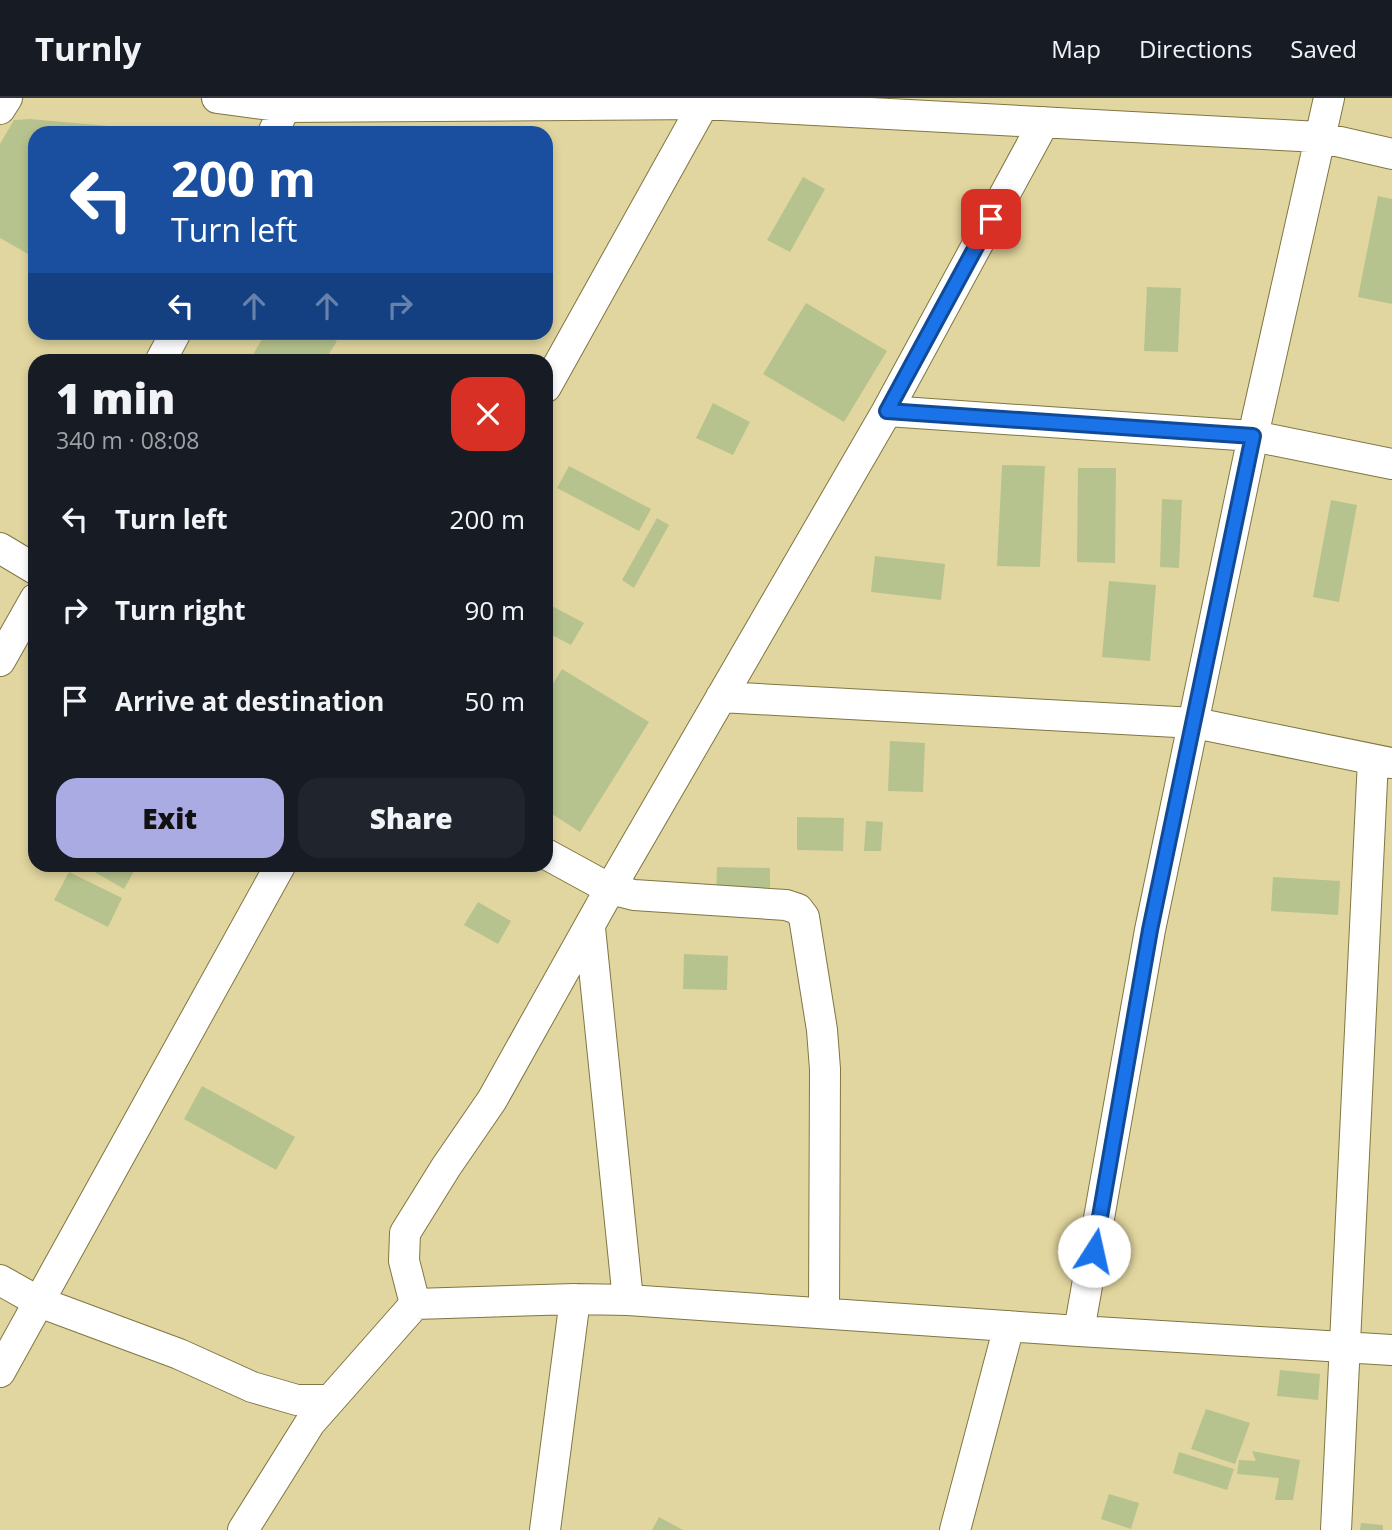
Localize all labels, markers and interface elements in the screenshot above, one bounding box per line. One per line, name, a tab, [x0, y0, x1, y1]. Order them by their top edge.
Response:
text: Turnly	[35, 26, 141, 71]
text: Map	[1051, 32, 1101, 65]
text: Directions	[1139, 32, 1252, 65]
text: Saved	[1290, 32, 1357, 65]
text: 200 m	[171, 145, 316, 211]
icon: left	[56, 154, 147, 245]
pin	[961, 189, 1021, 249]
icon: arrive	[972, 200, 1010, 238]
text: Turn left	[171, 208, 297, 251]
icon: left	[162, 287, 200, 325]
icon: ahead	[235, 287, 273, 325]
icon: ahead	[308, 287, 346, 325]
icon: right	[381, 287, 419, 325]
text: 1 min	[56, 369, 175, 426]
button: close	[451, 377, 525, 451]
text: 340 m · 08:08	[56, 424, 199, 456]
icon: left	[56, 500, 94, 538]
text: Turn left	[115, 501, 227, 537]
text: 200 m	[450, 501, 525, 537]
icon: right	[56, 591, 94, 629]
text: Turn right	[115, 592, 246, 628]
text: 90 m	[464, 592, 525, 628]
icon: arrive	[56, 682, 94, 720]
text: Arrive at destination	[115, 683, 384, 719]
text: 50 m	[464, 683, 525, 719]
button: Exit	[56, 778, 284, 858]
button: Share	[298, 778, 525, 858]
position arrow	[1057, 1214, 1131, 1288]

